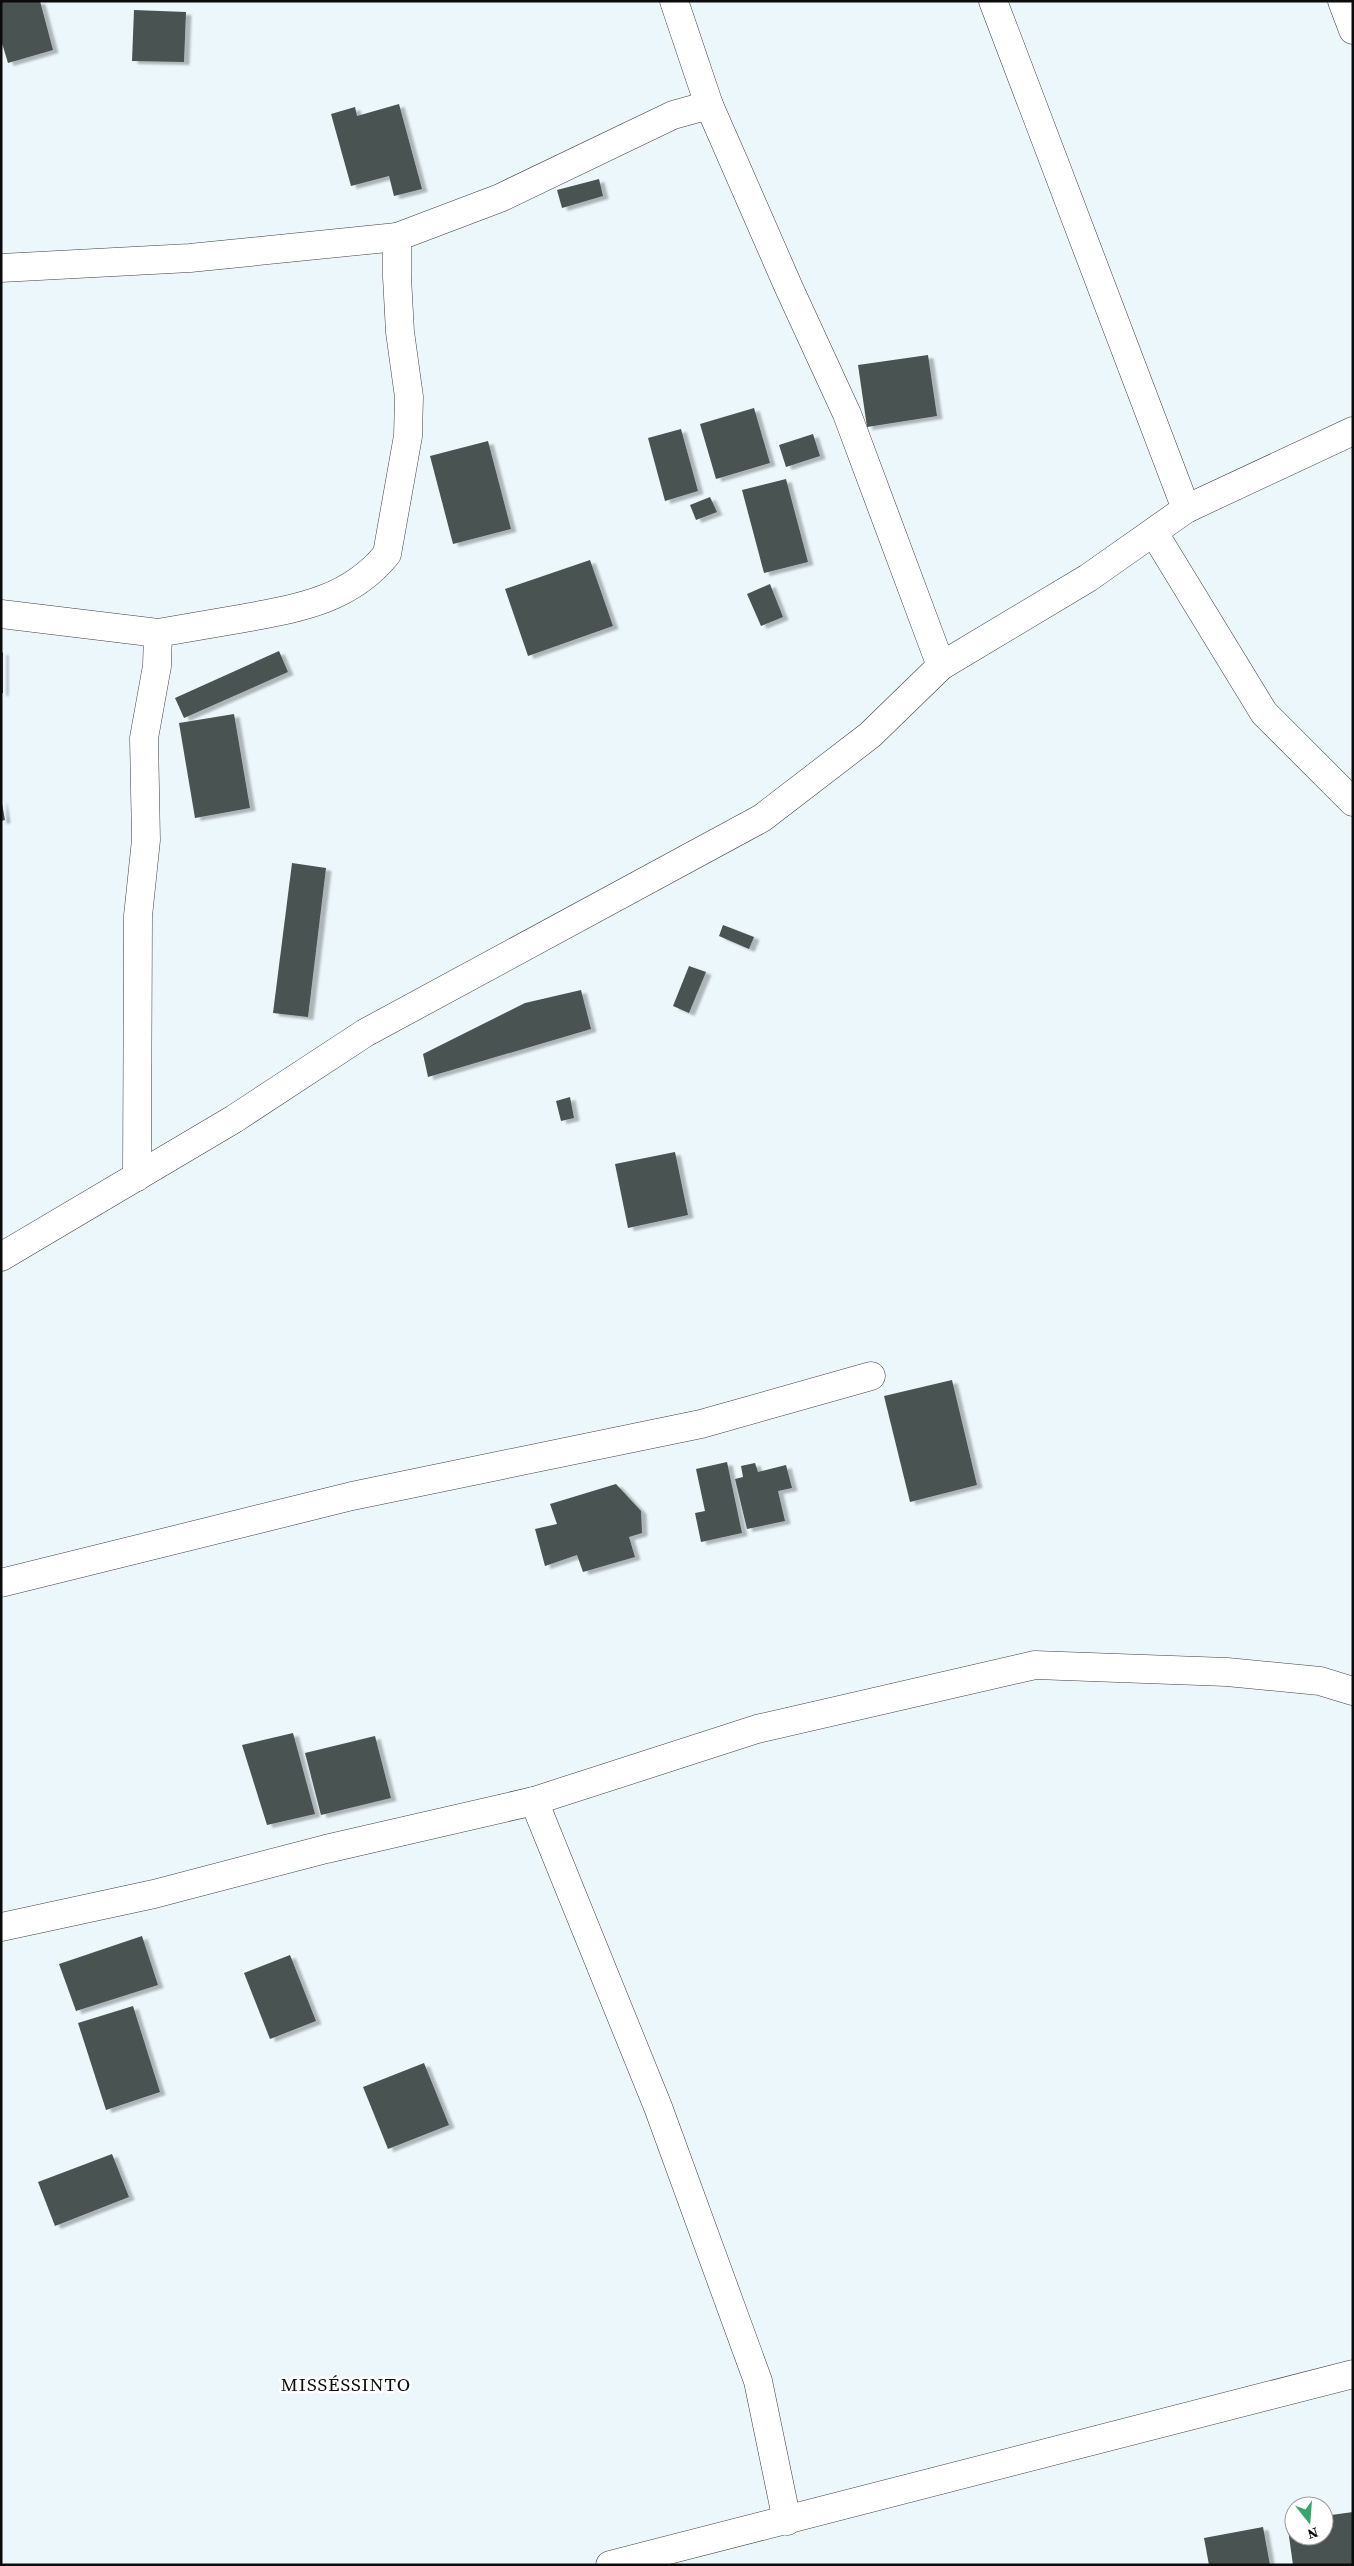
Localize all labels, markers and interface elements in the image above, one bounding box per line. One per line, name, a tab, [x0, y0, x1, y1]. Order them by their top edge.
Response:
district label: MISSÉSSINTO	[281, 2371, 411, 2397]
north arrow	[1284, 2496, 1334, 2546]
text: N	[1305, 2522, 1321, 2544]

